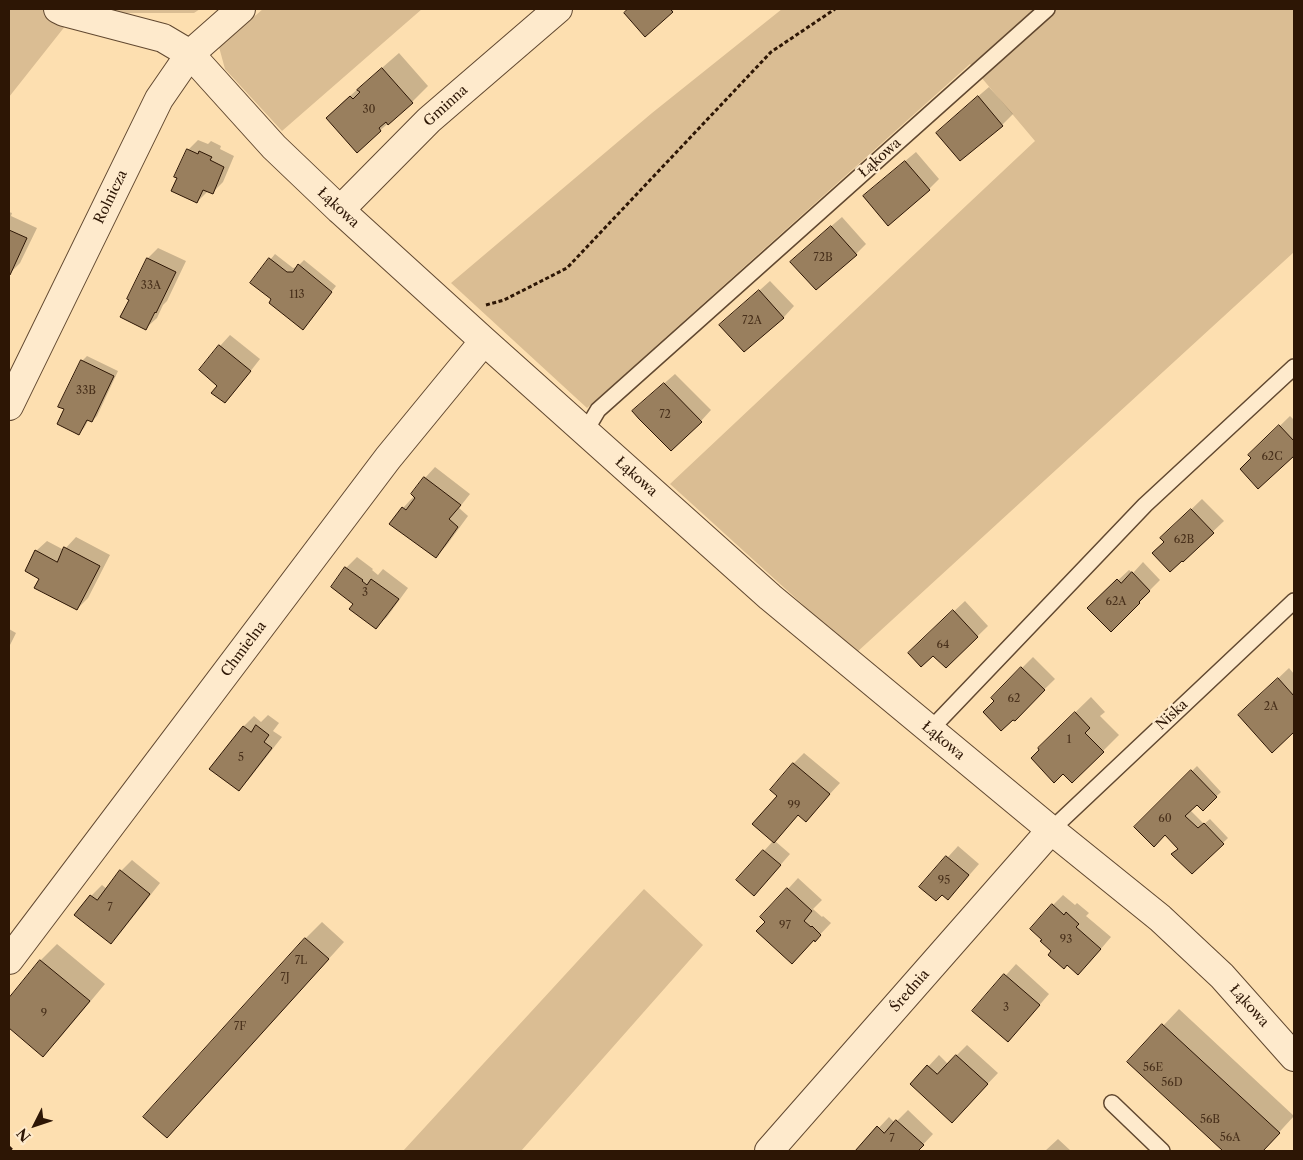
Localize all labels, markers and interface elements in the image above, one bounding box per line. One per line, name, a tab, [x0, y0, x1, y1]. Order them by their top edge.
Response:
street label: Gminna	[421, 82, 471, 130]
house number: 30	[362, 103, 376, 117]
street label: Łąkowa	[855, 135, 905, 181]
street label: Rolnicza	[91, 167, 131, 227]
street label: Łąkowa	[314, 185, 362, 231]
house number: 72B	[813, 251, 833, 265]
house number: 33A	[141, 279, 161, 293]
house number: 113	[289, 288, 305, 302]
house number: 72A	[742, 314, 762, 328]
house number: 33B	[76, 384, 96, 398]
house number: 72	[659, 408, 671, 422]
house number: 62C	[1261, 450, 1283, 464]
street label: Łąkowa	[611, 454, 661, 500]
house number: 62B	[1174, 533, 1194, 547]
house number: 3	[362, 586, 368, 600]
house number: 62A	[1106, 595, 1126, 609]
street label: Chmielna	[218, 618, 270, 680]
house number: 64	[937, 638, 949, 652]
house number: 62	[1008, 692, 1020, 706]
street label: Niska	[1153, 696, 1191, 734]
house number: 2A	[1264, 700, 1278, 714]
street label: Łąkowa	[918, 718, 968, 764]
house number: 1	[1067, 733, 1071, 747]
house number: 5	[238, 751, 244, 765]
house number: 99	[788, 799, 800, 813]
house number: 60	[1158, 812, 1172, 826]
house number: 95	[938, 874, 950, 888]
house number: 7	[107, 901, 113, 915]
house number: 97	[779, 919, 791, 933]
house number: 93	[1060, 933, 1072, 947]
house number: 7L	[295, 954, 307, 968]
street label: Średnia	[887, 966, 933, 1016]
house number: 7J	[280, 971, 290, 985]
street label: Łąkowa	[1226, 981, 1272, 1031]
house number: 3	[1003, 1001, 1009, 1015]
house number: 9	[41, 1007, 47, 1021]
house number: 7F	[234, 1020, 246, 1034]
house number: 56E	[1143, 1061, 1163, 1075]
house number: 56D	[1161, 1076, 1183, 1090]
north arrow	[10, 1100, 60, 1150]
house number: 56B	[1200, 1113, 1220, 1127]
text: N	[13, 1124, 34, 1145]
house number: 56A	[1220, 1131, 1240, 1145]
house number: 7	[889, 1132, 895, 1146]

